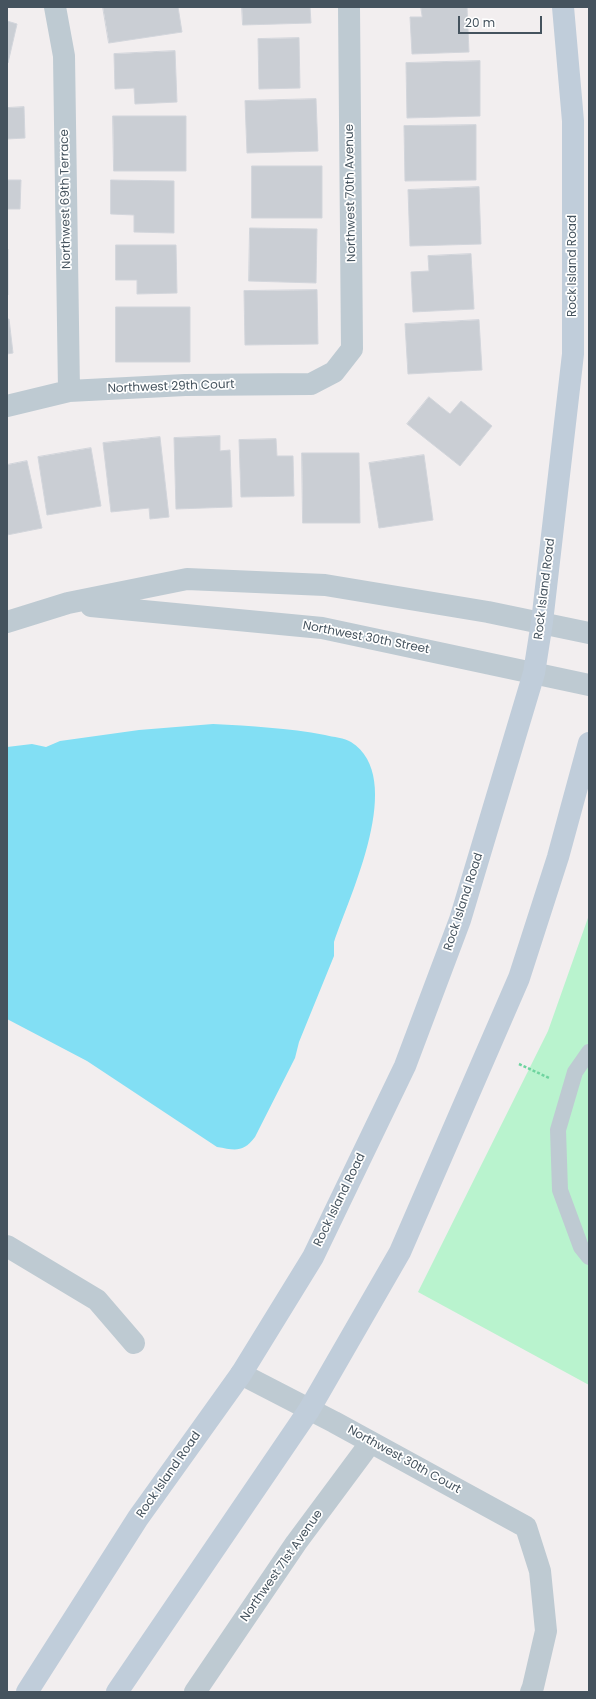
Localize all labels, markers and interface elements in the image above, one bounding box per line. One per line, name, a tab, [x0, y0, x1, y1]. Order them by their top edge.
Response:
scale bar	[460, 8, 544, 34]
text: 20 m	[465, 14, 495, 31]
street label: Northwest 70th Avenue	[343, 124, 359, 262]
street label: Northwest 69th Terrace	[58, 129, 74, 269]
street label: Rock Island Road	[566, 215, 580, 317]
street label: Northwest 29th Court	[107, 378, 235, 396]
street label: Rock Island Road	[532, 537, 558, 641]
street label: Northwest 30th Street	[301, 619, 431, 657]
street label: Rock Island Road	[441, 851, 487, 953]
street label: Rock Island Road	[311, 1151, 369, 1249]
street label: Northwest 30th Court	[345, 1423, 463, 1497]
street label: Rock Island Road	[134, 1429, 204, 1521]
street label: Northwest 71st Avenue	[238, 1507, 326, 1625]

